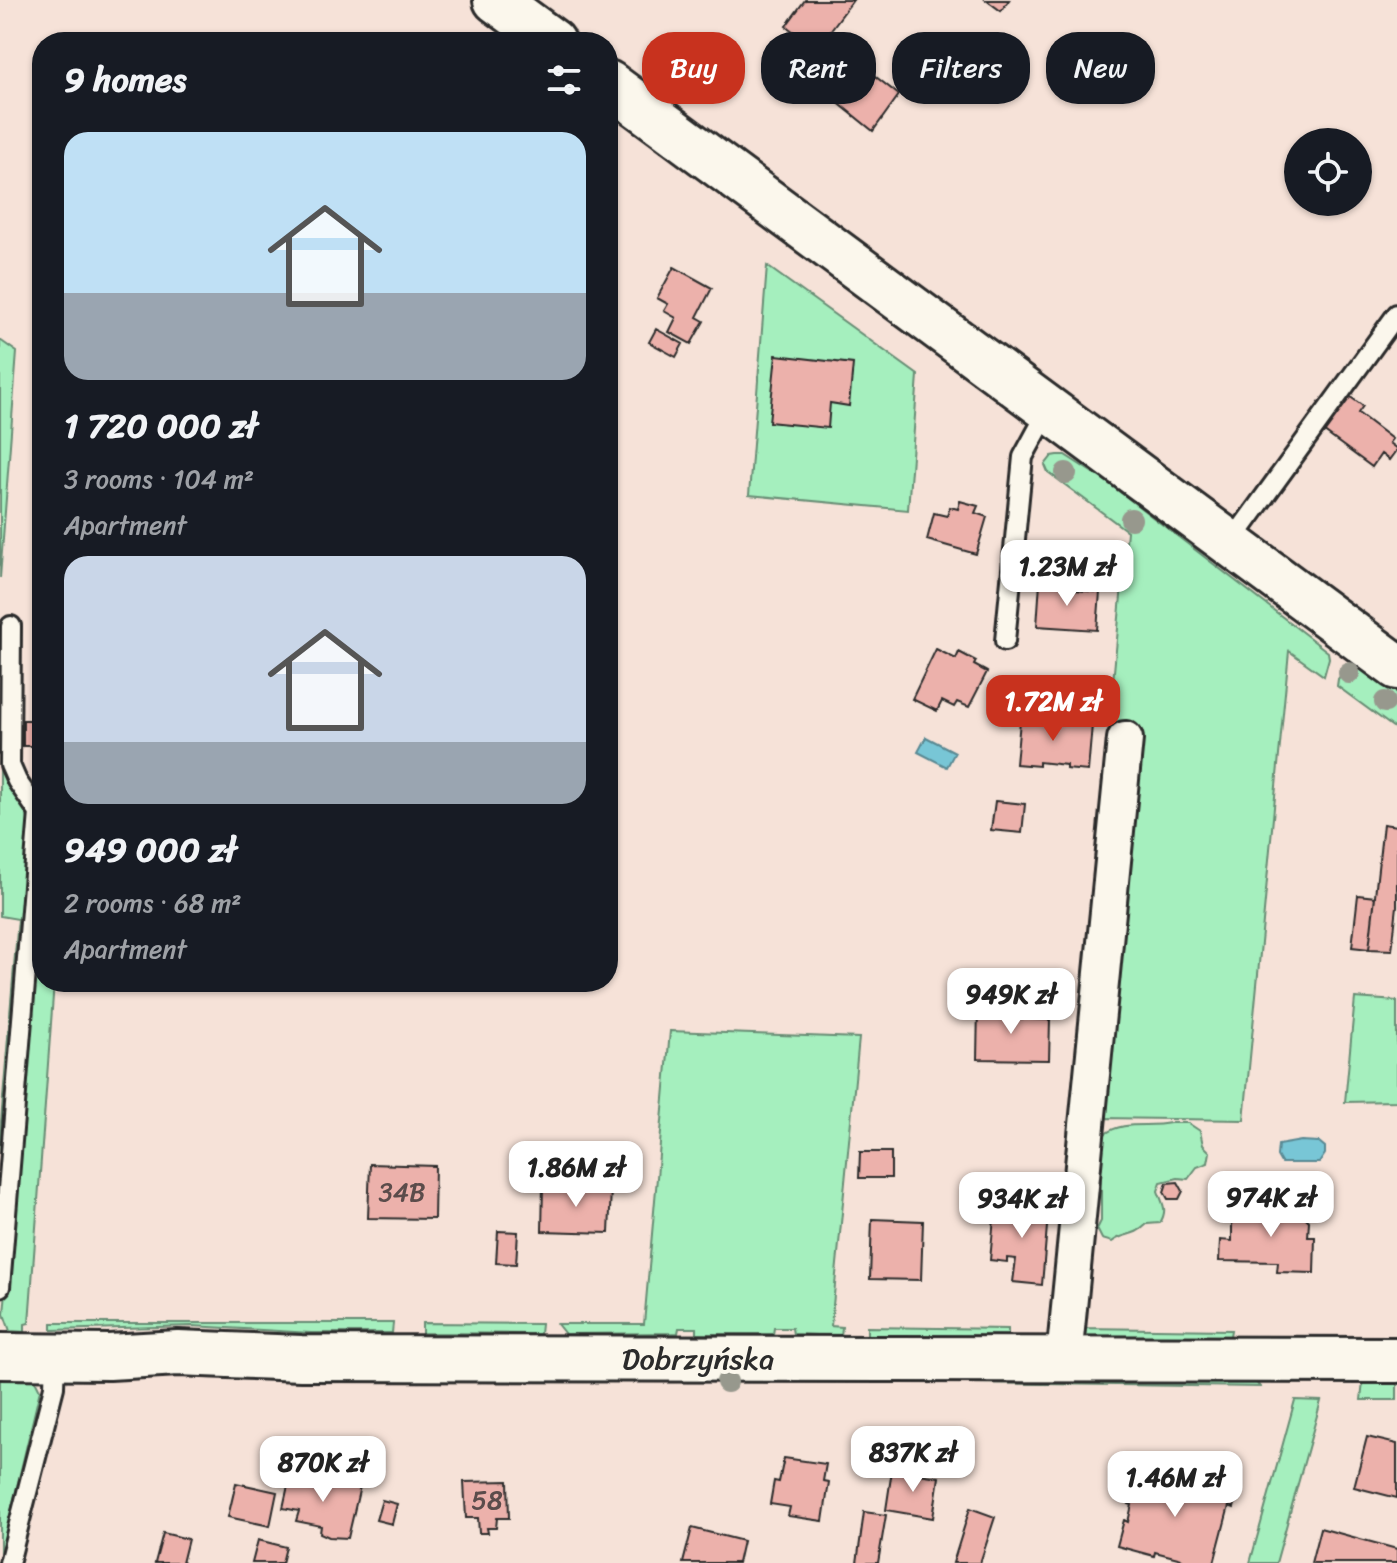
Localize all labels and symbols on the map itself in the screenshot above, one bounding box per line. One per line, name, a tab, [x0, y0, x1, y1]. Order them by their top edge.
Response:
pin: 1.23M zł	[984, 540, 1150, 608]
pin: 1.72M zł	[970, 675, 1136, 743]
pin: 949K zł	[937, 968, 1085, 1036]
pin: 1.86M zł	[493, 1141, 659, 1209]
house number: 34B	[379, 1169, 425, 1215]
pin: 974K zł	[1197, 1171, 1345, 1239]
pin: 934K zł	[948, 1172, 1096, 1240]
street label: Dobrzyńska	[622, 1332, 774, 1386]
pin: 837K zł	[839, 1426, 987, 1494]
pin: 870K zł	[249, 1436, 397, 1504]
pin: 1.46M zł	[1092, 1451, 1258, 1519]
house number: 58	[471, 1477, 503, 1523]

